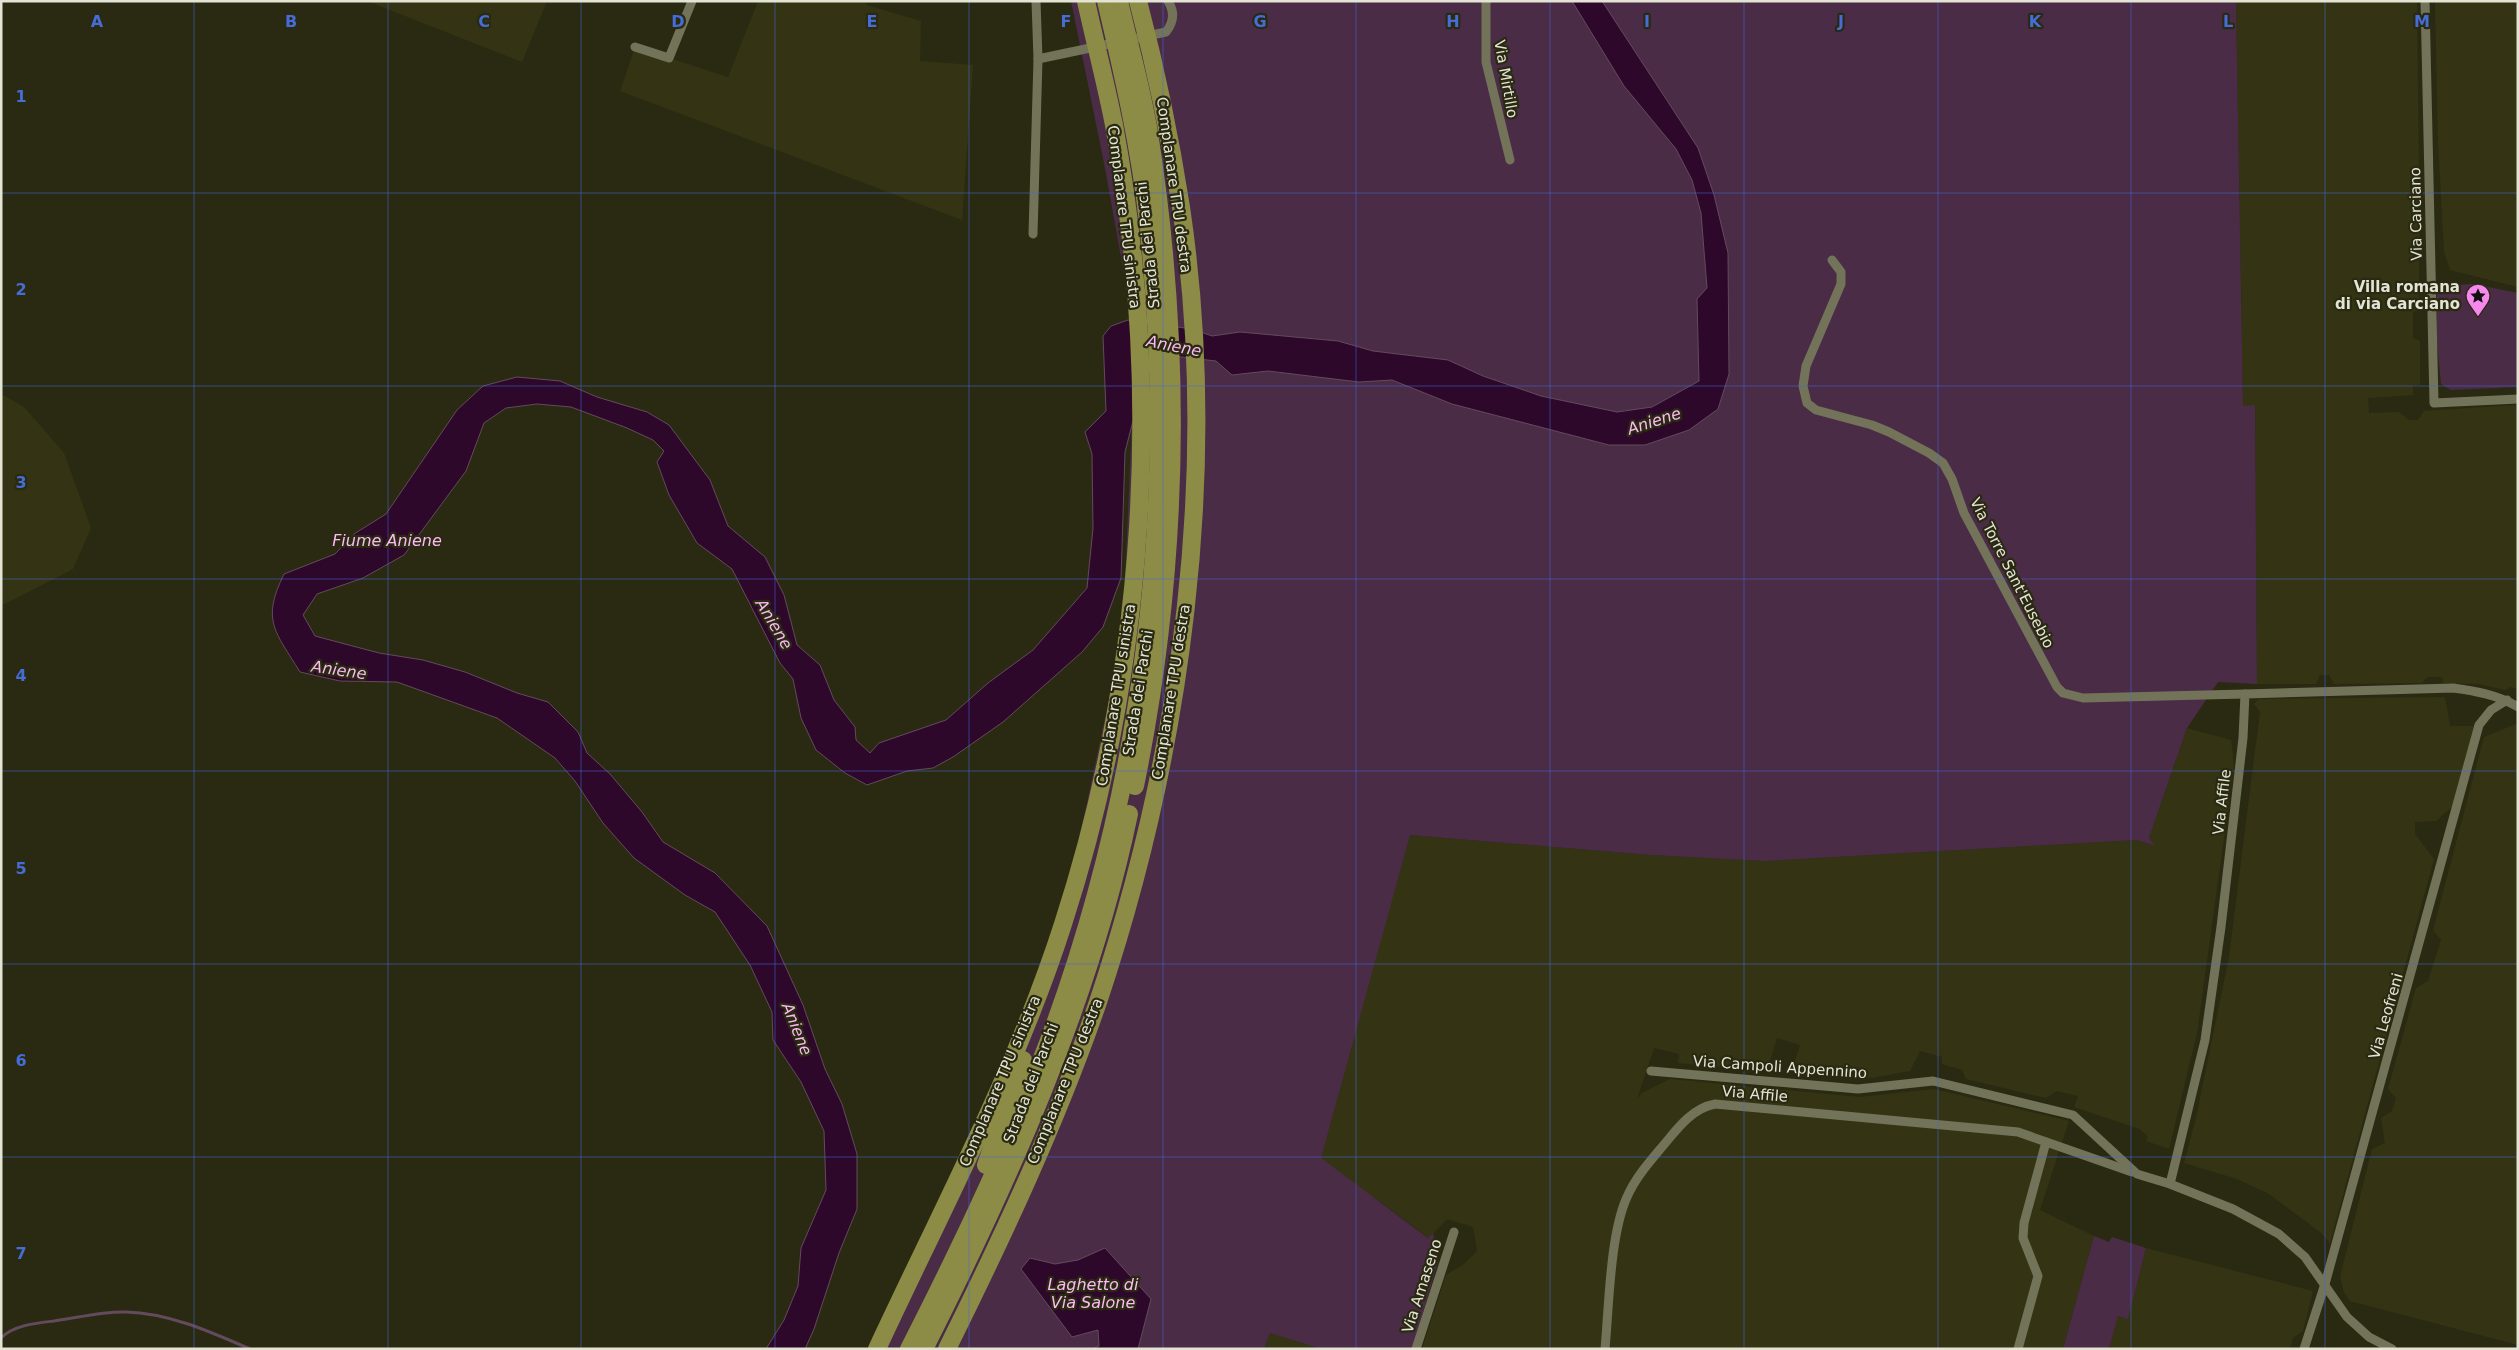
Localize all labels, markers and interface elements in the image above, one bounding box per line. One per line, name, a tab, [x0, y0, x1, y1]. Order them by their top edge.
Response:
text: A	[91, 12, 104, 31]
text: B	[285, 12, 297, 31]
text: C	[478, 12, 490, 31]
text: D	[671, 12, 685, 31]
text: E	[867, 12, 877, 31]
text: F	[1061, 12, 1071, 31]
text: G	[1253, 12, 1267, 31]
text: H	[1446, 12, 1460, 31]
text: I	[1644, 12, 1650, 31]
text: J	[1837, 12, 1844, 31]
text: K	[2029, 12, 2042, 31]
text: L	[2223, 12, 2233, 31]
text: M	[2414, 12, 2430, 31]
street label: Via Mirtillo	[1490, 39, 1522, 119]
text: 1	[15, 87, 27, 106]
street label: Complanare TPU destra	[1153, 96, 1195, 274]
street label: Complanare TPU sinistra	[1104, 124, 1144, 310]
street label: Via Carciano	[2406, 167, 2426, 261]
street label: Strada dei Parchi	[1132, 181, 1164, 309]
place label: Villa romana di via Carciano	[2335, 278, 2460, 313]
text: 2	[15, 280, 27, 299]
place icon: Villa romana di via Carciano	[2465, 283, 2491, 317]
water label: Aniene	[1144, 331, 1203, 361]
water label: Aniene	[1624, 403, 1683, 439]
text: 3	[15, 473, 27, 492]
street label: Via Torre Sant'Eusebio	[1966, 495, 2058, 651]
water label: Fiume Aniene	[332, 531, 442, 550]
water label: Aniene	[751, 595, 796, 653]
street label: Complanare TPU sinistra	[1093, 603, 1139, 787]
street label: Complanare TPU destra	[1148, 603, 1194, 781]
street label: Strada dei Parchi	[1119, 629, 1157, 757]
water label: Aniene	[309, 657, 368, 683]
text: 4	[15, 666, 27, 685]
street label: Via Affile	[2209, 768, 2235, 836]
text: 5	[15, 859, 27, 878]
street label: Via Leofreni	[2365, 971, 2407, 1061]
street label: Complanare TPU sinistra	[956, 993, 1044, 1169]
street label: Complanare TPU destra	[1023, 995, 1107, 1167]
water label: Aniene	[777, 999, 816, 1058]
street label: Strada dei Parchi	[1000, 1020, 1062, 1146]
text: 6	[15, 1051, 27, 1070]
street label: Via Campoli Appennino	[1692, 1052, 1868, 1082]
street label: Via Affile	[1721, 1082, 1789, 1106]
street label: Via Amaseno	[1398, 1237, 1446, 1335]
text: 7	[15, 1244, 27, 1263]
water label: Laghetto di Via Salone	[1048, 1275, 1139, 1312]

